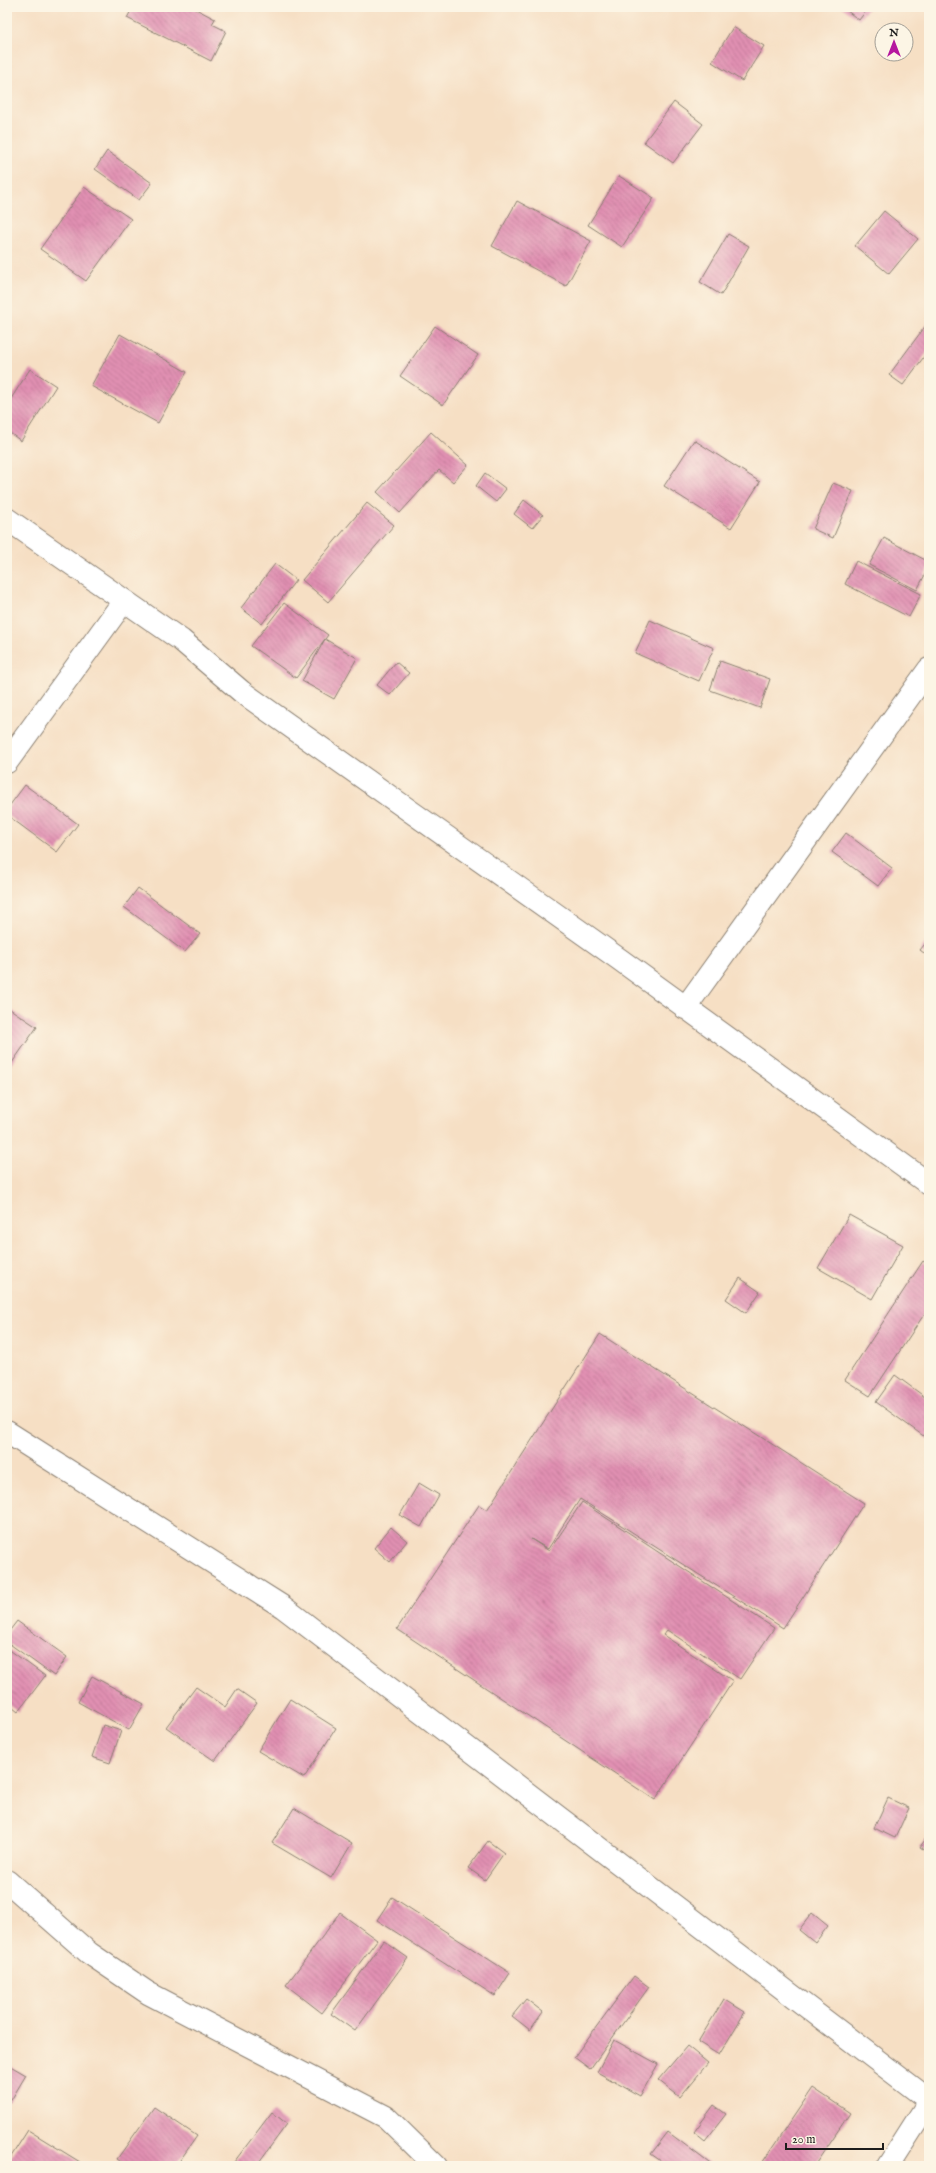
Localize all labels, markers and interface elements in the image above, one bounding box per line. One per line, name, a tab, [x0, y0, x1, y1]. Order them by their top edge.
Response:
north arrow	[874, 22, 914, 62]
text: N	[888, 26, 899, 40]
scale bar	[786, 2125, 883, 2151]
text: 20 m	[792, 2132, 815, 2147]

